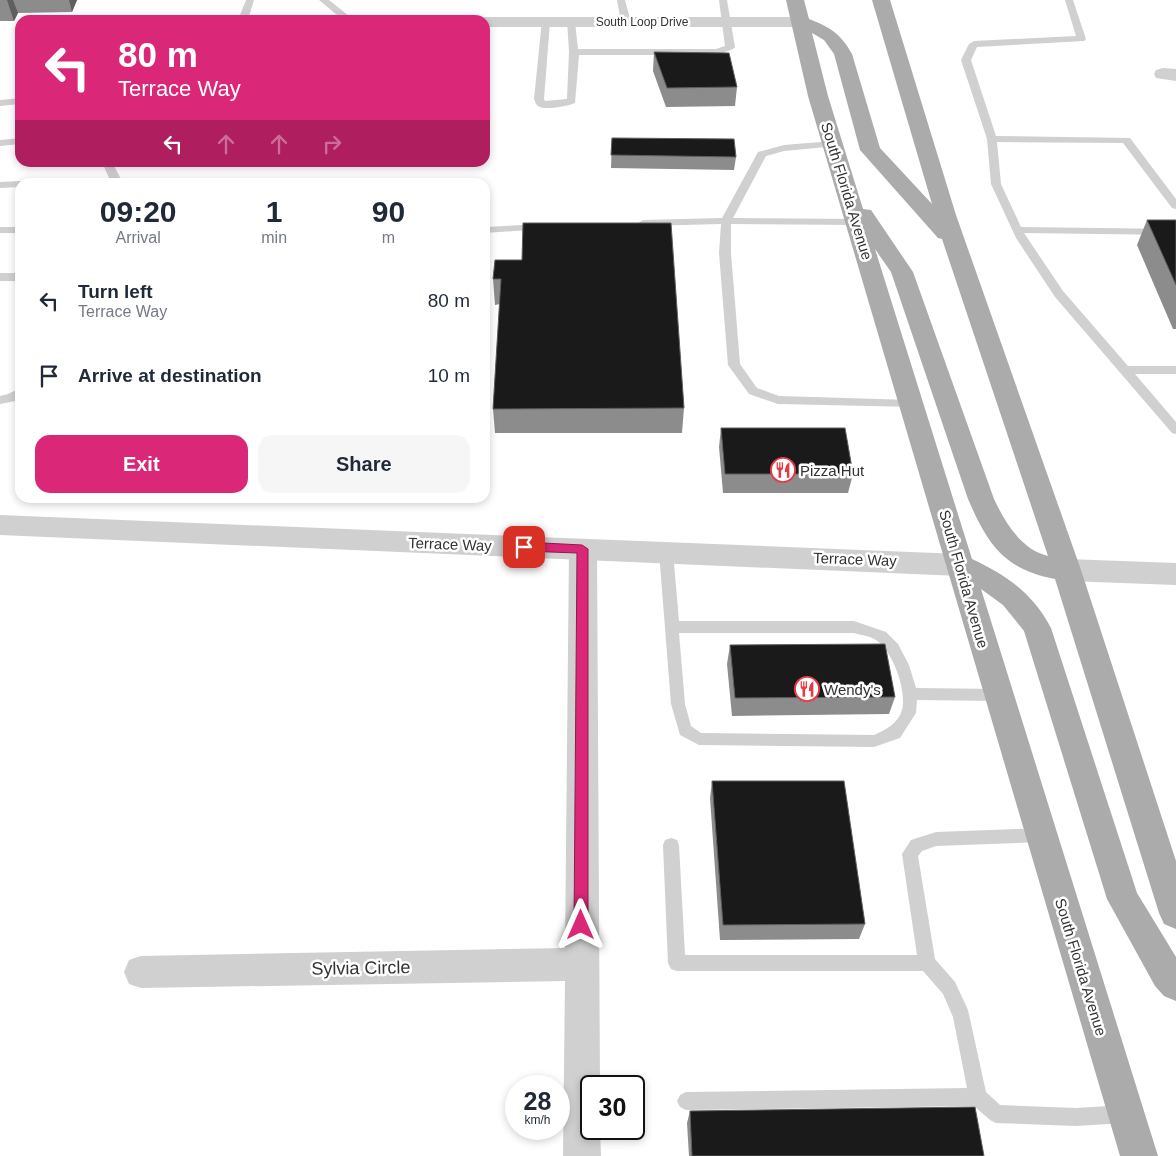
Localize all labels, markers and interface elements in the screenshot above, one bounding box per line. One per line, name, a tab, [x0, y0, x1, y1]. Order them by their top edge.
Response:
street label: South Loop Drive	[596, 15, 689, 29]
icon: left	[35, 35, 100, 100]
text: 80 m	[118, 35, 198, 74]
text: Terrace Way	[118, 76, 241, 101]
street label: South Florida Avenue	[818, 120, 876, 262]
icon: left	[159, 130, 187, 158]
icon: ahead	[212, 130, 240, 158]
icon: ahead	[265, 130, 293, 158]
icon: right	[318, 130, 346, 158]
text: 09:20	[100, 195, 177, 228]
text: 1	[266, 195, 283, 228]
text: 90	[372, 195, 405, 228]
text: Arrival	[115, 229, 161, 246]
text: min	[261, 229, 287, 246]
text: m	[382, 229, 395, 246]
text: Turn left	[78, 281, 153, 302]
icon: left	[35, 287, 63, 315]
text: 80 m	[428, 290, 470, 311]
text: Terrace Way	[78, 303, 167, 320]
icon: arrive	[35, 362, 63, 390]
text: Arrive at destination	[78, 365, 262, 386]
text: 10 m	[428, 365, 470, 386]
button: Exit	[35, 435, 248, 493]
button: Share	[258, 435, 470, 493]
restaurant icon: Pizza Hut	[770, 457, 796, 483]
place label: Pizza Hut	[800, 462, 865, 479]
street label: South Florida Avenue	[936, 508, 992, 650]
pin	[503, 526, 545, 568]
icon: arrive	[510, 533, 538, 561]
street label: Terrace Way	[408, 534, 493, 554]
street label: Terrace Way	[813, 549, 898, 569]
restaurant icon: Wendy's	[794, 676, 820, 702]
place label: Wendy's	[824, 681, 881, 698]
street label: South Florida Avenue	[1052, 896, 1110, 1038]
position arrow	[554, 898, 606, 950]
street label: Sylvia Circle	[311, 957, 411, 979]
speed limit sign: 30	[580, 1075, 645, 1140]
text: 28	[524, 1087, 551, 1115]
text: km/h	[524, 1113, 551, 1127]

